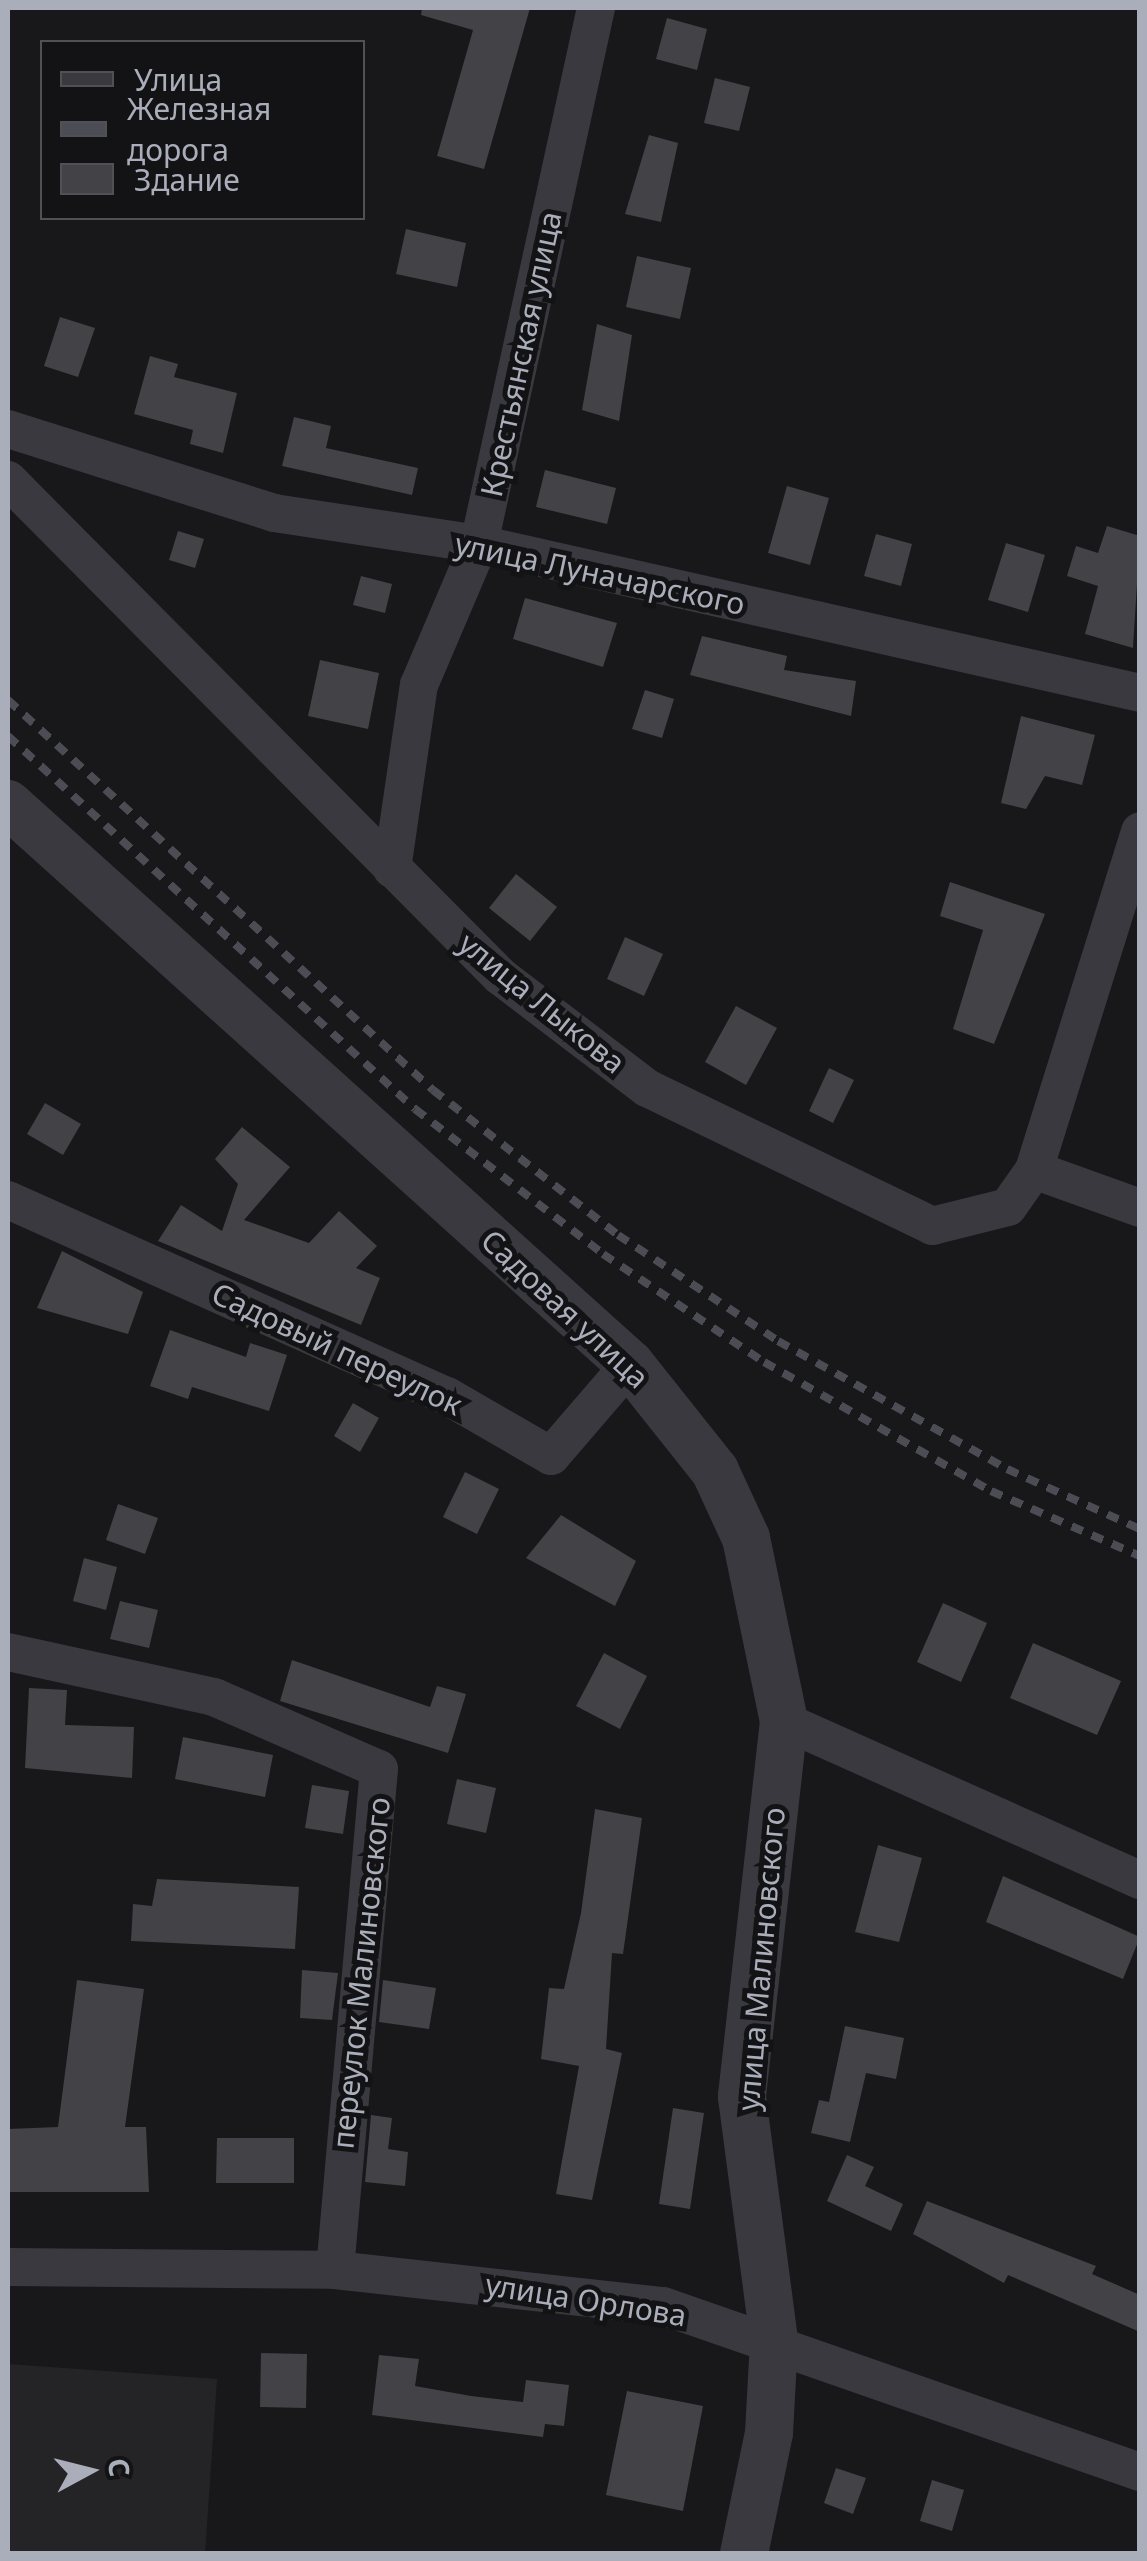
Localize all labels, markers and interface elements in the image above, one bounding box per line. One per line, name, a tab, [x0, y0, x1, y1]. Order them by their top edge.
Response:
legend	[40, 40, 365, 220]
text: Улица	[134, 59, 222, 100]
text: Железная дорога	[127, 88, 271, 170]
text: Здание	[134, 159, 240, 200]
street label: Крестьянская улица	[473, 208, 569, 500]
street label: улица Луначарского	[452, 526, 748, 622]
street label: улица Лыкова	[452, 925, 632, 1081]
street label: Садовая улица	[474, 1222, 656, 1396]
street label: Садовый переулок	[206, 1275, 468, 1423]
street label: переулок Малиновского	[325, 1795, 397, 2151]
street label: улица Малиновского	[730, 1806, 792, 2112]
street label: улица Орлова	[483, 2266, 689, 2334]
north arrow	[40, 2421, 140, 2521]
text: С	[100, 2456, 140, 2479]

